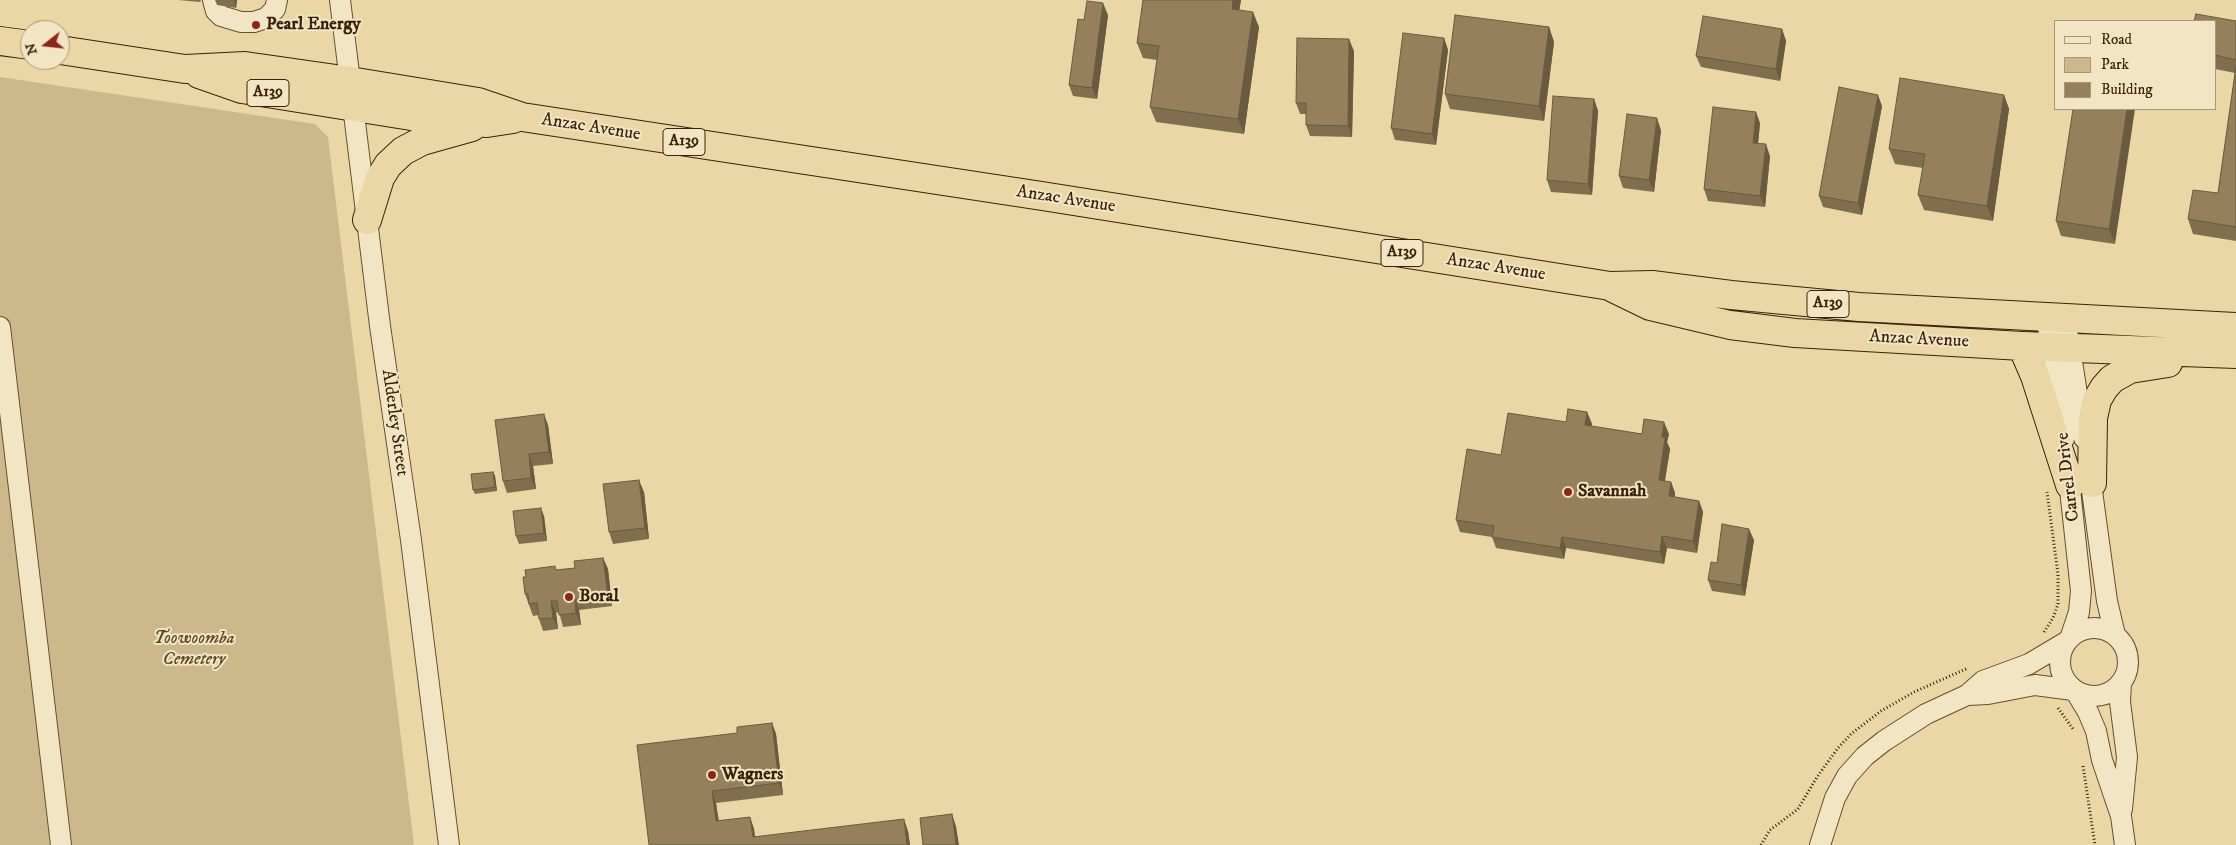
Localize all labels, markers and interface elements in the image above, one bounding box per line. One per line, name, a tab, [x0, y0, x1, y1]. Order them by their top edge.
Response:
place label: Pearl Energy	[266, 14, 361, 36]
marker: Pearl Energy	[250, 19, 262, 31]
north arrow	[20, 20, 70, 70]
legend	[2054, 20, 2216, 110]
text: Road	[2101, 30, 2132, 49]
text: N	[21, 41, 42, 57]
text: Park	[2101, 55, 2129, 74]
road number: A139	[247, 80, 289, 106]
text: Building	[2101, 80, 2153, 99]
street label: Anzac Avenue	[540, 110, 642, 146]
road number: A139	[663, 128, 705, 156]
street label: Anzac Avenue	[1015, 182, 1117, 218]
road number: A139	[1381, 240, 1423, 266]
street label: Anzac Avenue	[1445, 250, 1547, 286]
road number: A139	[1807, 290, 1849, 318]
street label: Anzac Avenue	[1869, 327, 1969, 353]
street label: Alderley Street	[376, 368, 412, 478]
street label: Carrel Drive	[2053, 431, 2085, 523]
place label: Savannah	[1578, 481, 1646, 503]
marker: Savannah	[1562, 486, 1574, 498]
place label: Boral	[579, 586, 619, 608]
marker: Boral	[563, 591, 575, 603]
park label: Toowoomba Cemetery	[154, 628, 234, 670]
place label: Wagners	[722, 764, 783, 786]
marker: Wagners	[706, 769, 718, 781]

